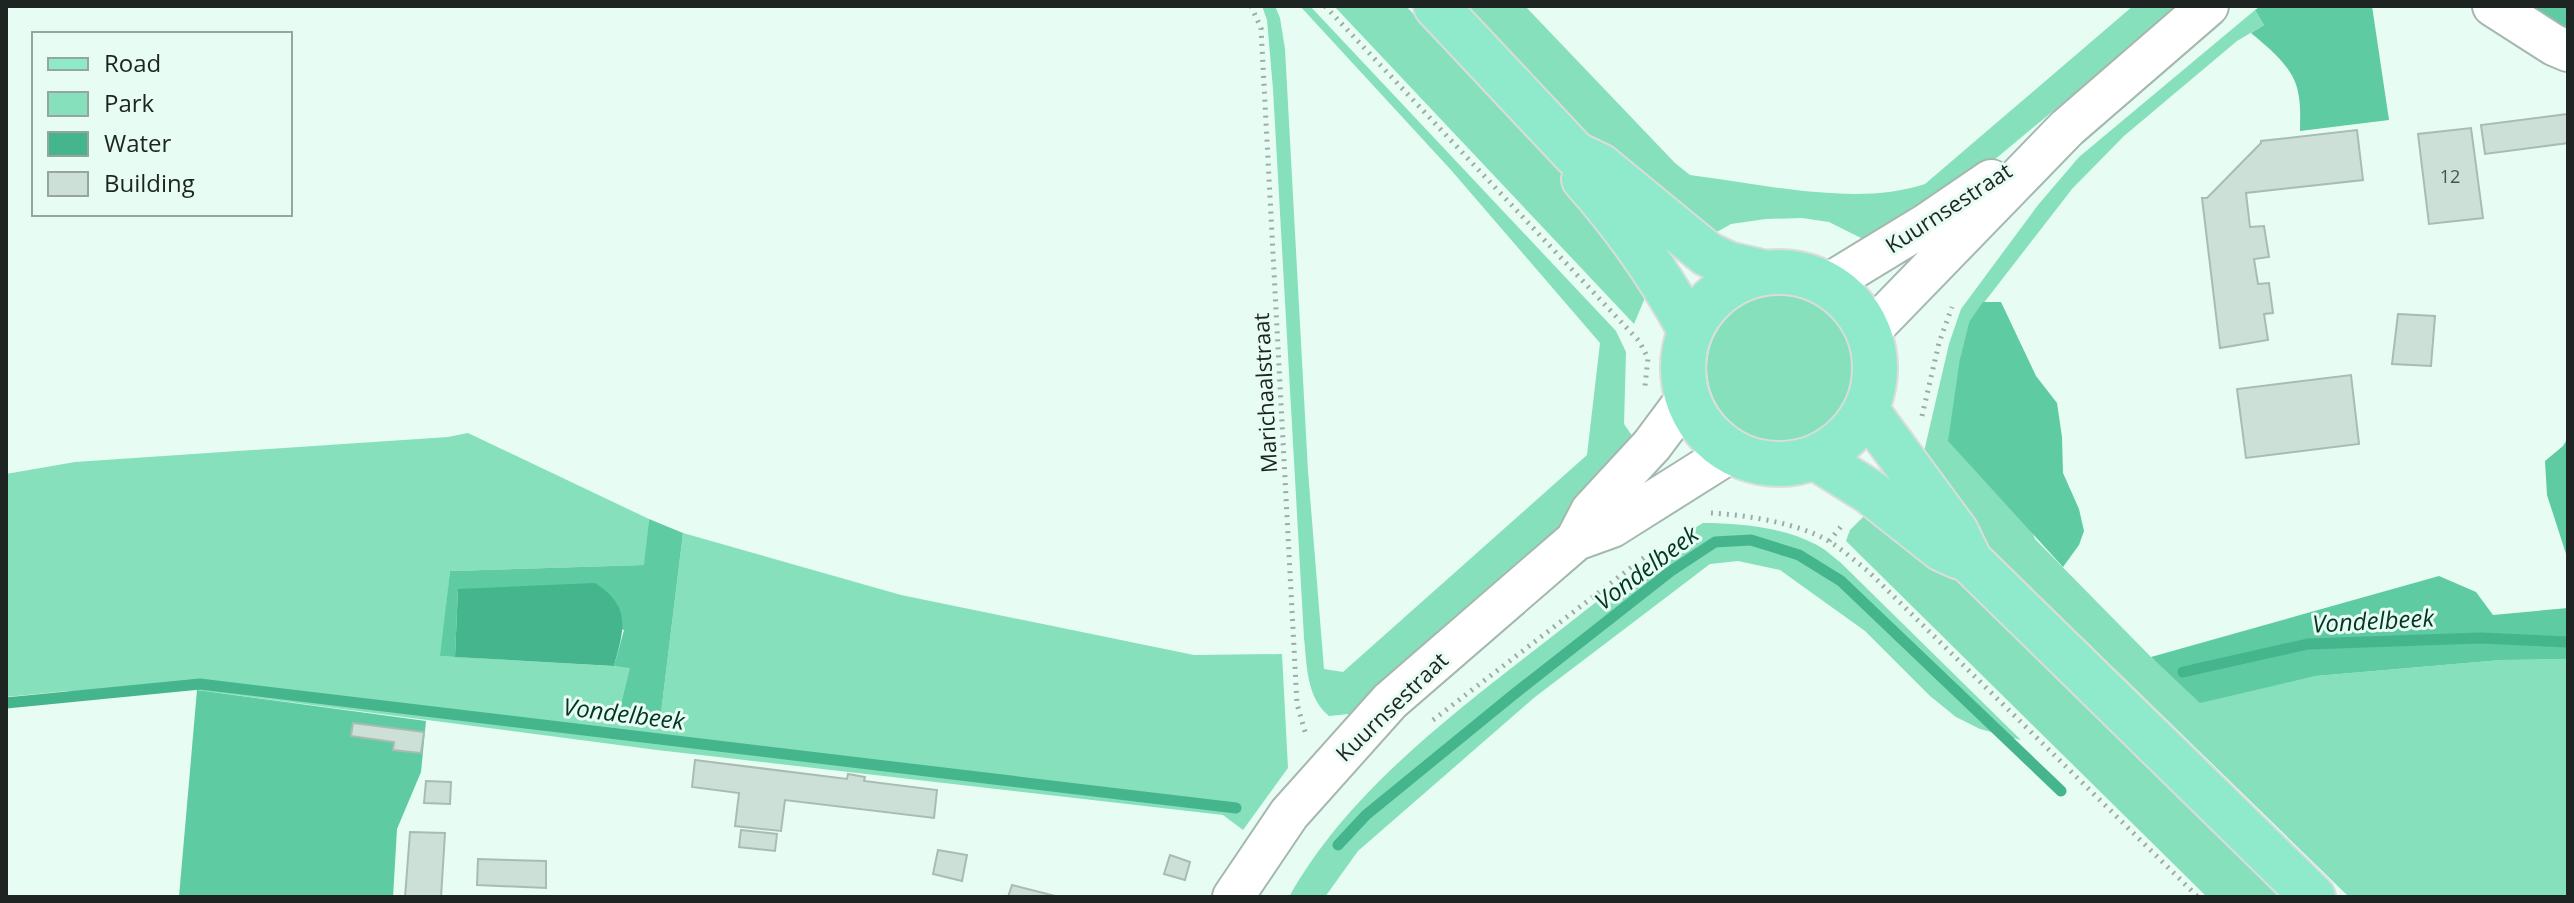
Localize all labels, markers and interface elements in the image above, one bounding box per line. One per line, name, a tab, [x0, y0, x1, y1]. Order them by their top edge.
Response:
legend	[32, 32, 292, 216]
text: Road	[104, 46, 161, 79]
text: Park	[104, 86, 155, 119]
text: Water	[104, 126, 172, 159]
street label: Kuurnsestraat	[1879, 155, 2017, 259]
house number: 12	[2440, 164, 2460, 188]
text: Building	[104, 166, 195, 199]
street label: Marichaalstraat	[1245, 312, 1283, 474]
water label: Vondelbeek	[1587, 516, 1706, 617]
water label: Vondelbeek	[2311, 600, 2436, 640]
street label: Kuurnsestraat	[1328, 645, 1454, 767]
water label: Vondelbeek	[561, 689, 688, 737]

